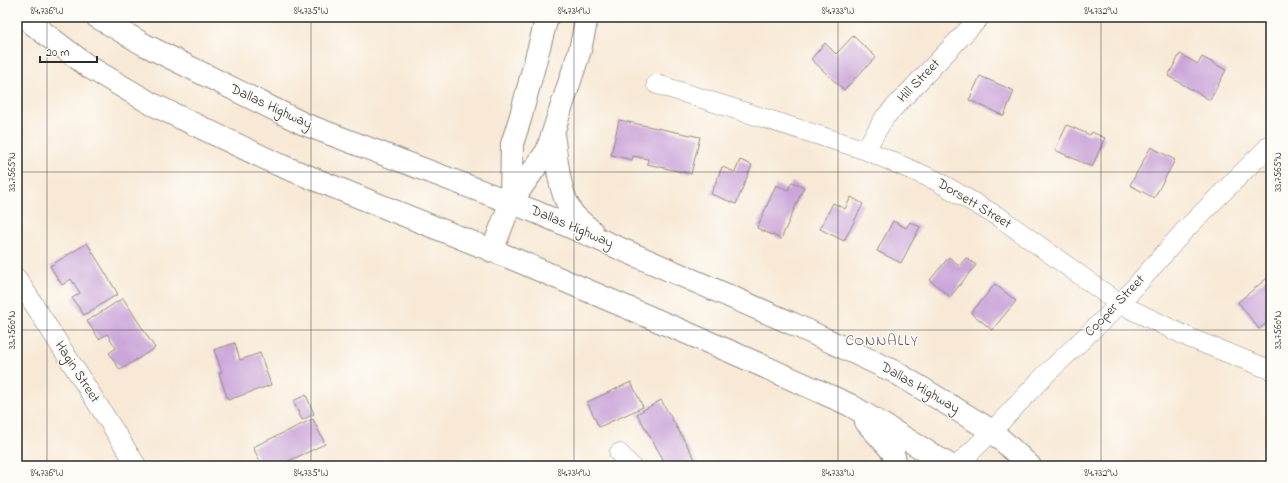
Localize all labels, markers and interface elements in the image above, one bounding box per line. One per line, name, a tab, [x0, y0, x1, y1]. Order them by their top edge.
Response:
text: 84.736°W	[31, 4, 64, 19]
text: 84.735°W	[294, 4, 328, 19]
text: 84.734°W	[558, 4, 591, 19]
text: 84.733°W	[822, 4, 855, 19]
text: 84.732°W	[1084, 4, 1118, 19]
scale bar	[40, 38, 97, 64]
text: 20 m	[46, 44, 69, 62]
street label: Hill Street	[893, 54, 946, 108]
street label: Dallas Highway	[225, 78, 316, 136]
text: 33.7565°N	[5, 152, 20, 192]
text: 33.7565°N	[1271, 152, 1286, 192]
street label: Dorsett Street	[932, 173, 1015, 235]
street label: Dallas Highway	[526, 200, 617, 255]
street label: Cooper Street	[1080, 270, 1150, 342]
text: 33.7560°N	[5, 311, 20, 349]
text: 33.7560°N	[1271, 311, 1286, 349]
district label: CONNALLY	[845, 330, 919, 352]
street label: Hagin Street	[48, 337, 105, 408]
street label: Dallas Highway	[875, 356, 964, 420]
text: 84.736°W	[31, 466, 64, 481]
text: 84.735°W	[294, 466, 328, 481]
text: 84.734°W	[558, 466, 591, 481]
text: 84.733°W	[822, 466, 855, 481]
text: 84.732°W	[1084, 466, 1118, 481]

